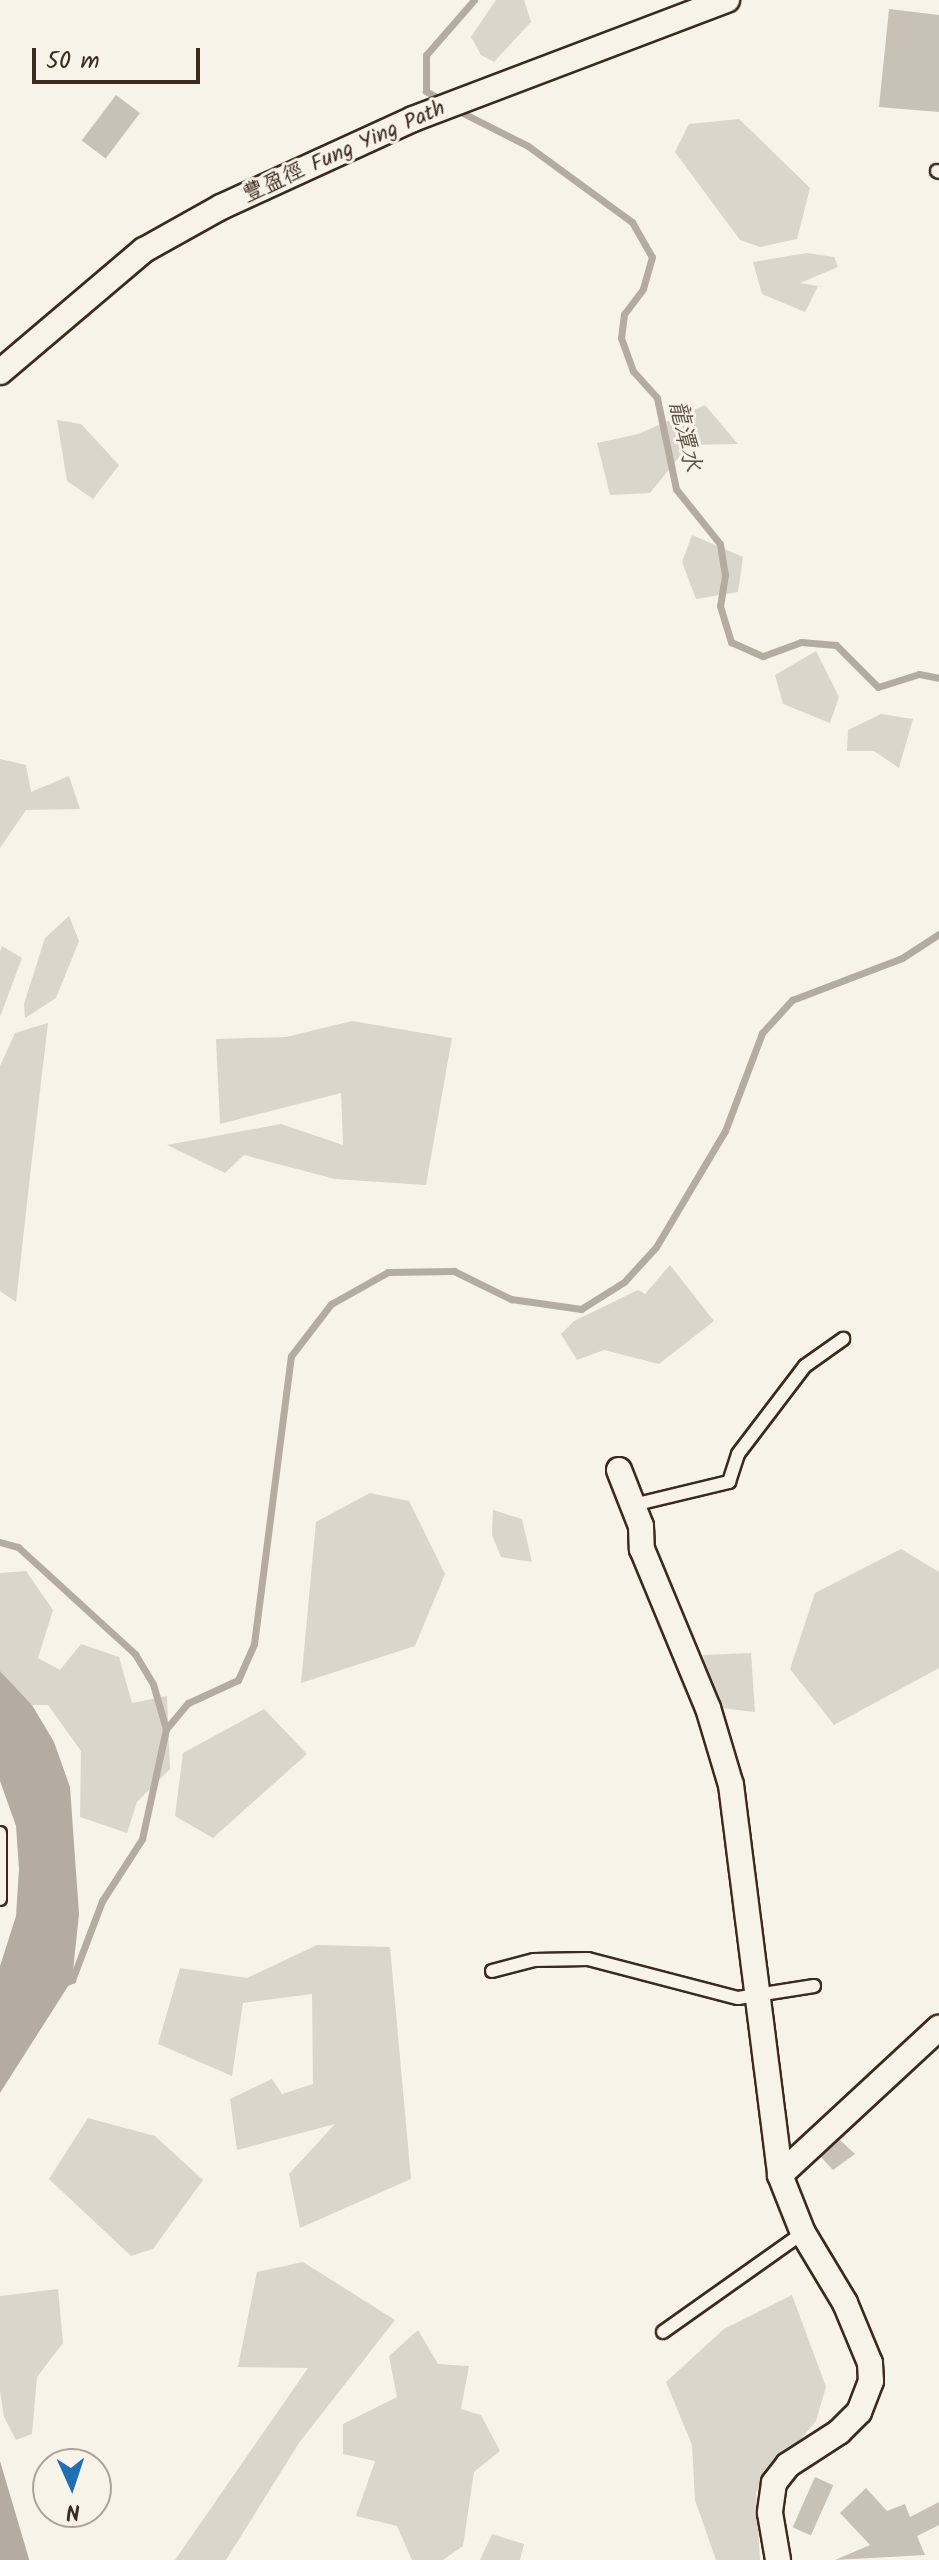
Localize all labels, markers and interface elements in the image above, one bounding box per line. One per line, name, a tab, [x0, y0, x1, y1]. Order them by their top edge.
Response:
scale bar	[36, 32, 204, 82]
text: 50 m	[46, 42, 100, 81]
street label: 豐盈徑 Fung Ying Path	[238, 95, 450, 209]
water label: 龍潭水	[662, 398, 706, 474]
north arrow	[32, 2448, 112, 2528]
text: N	[65, 2493, 81, 2528]

